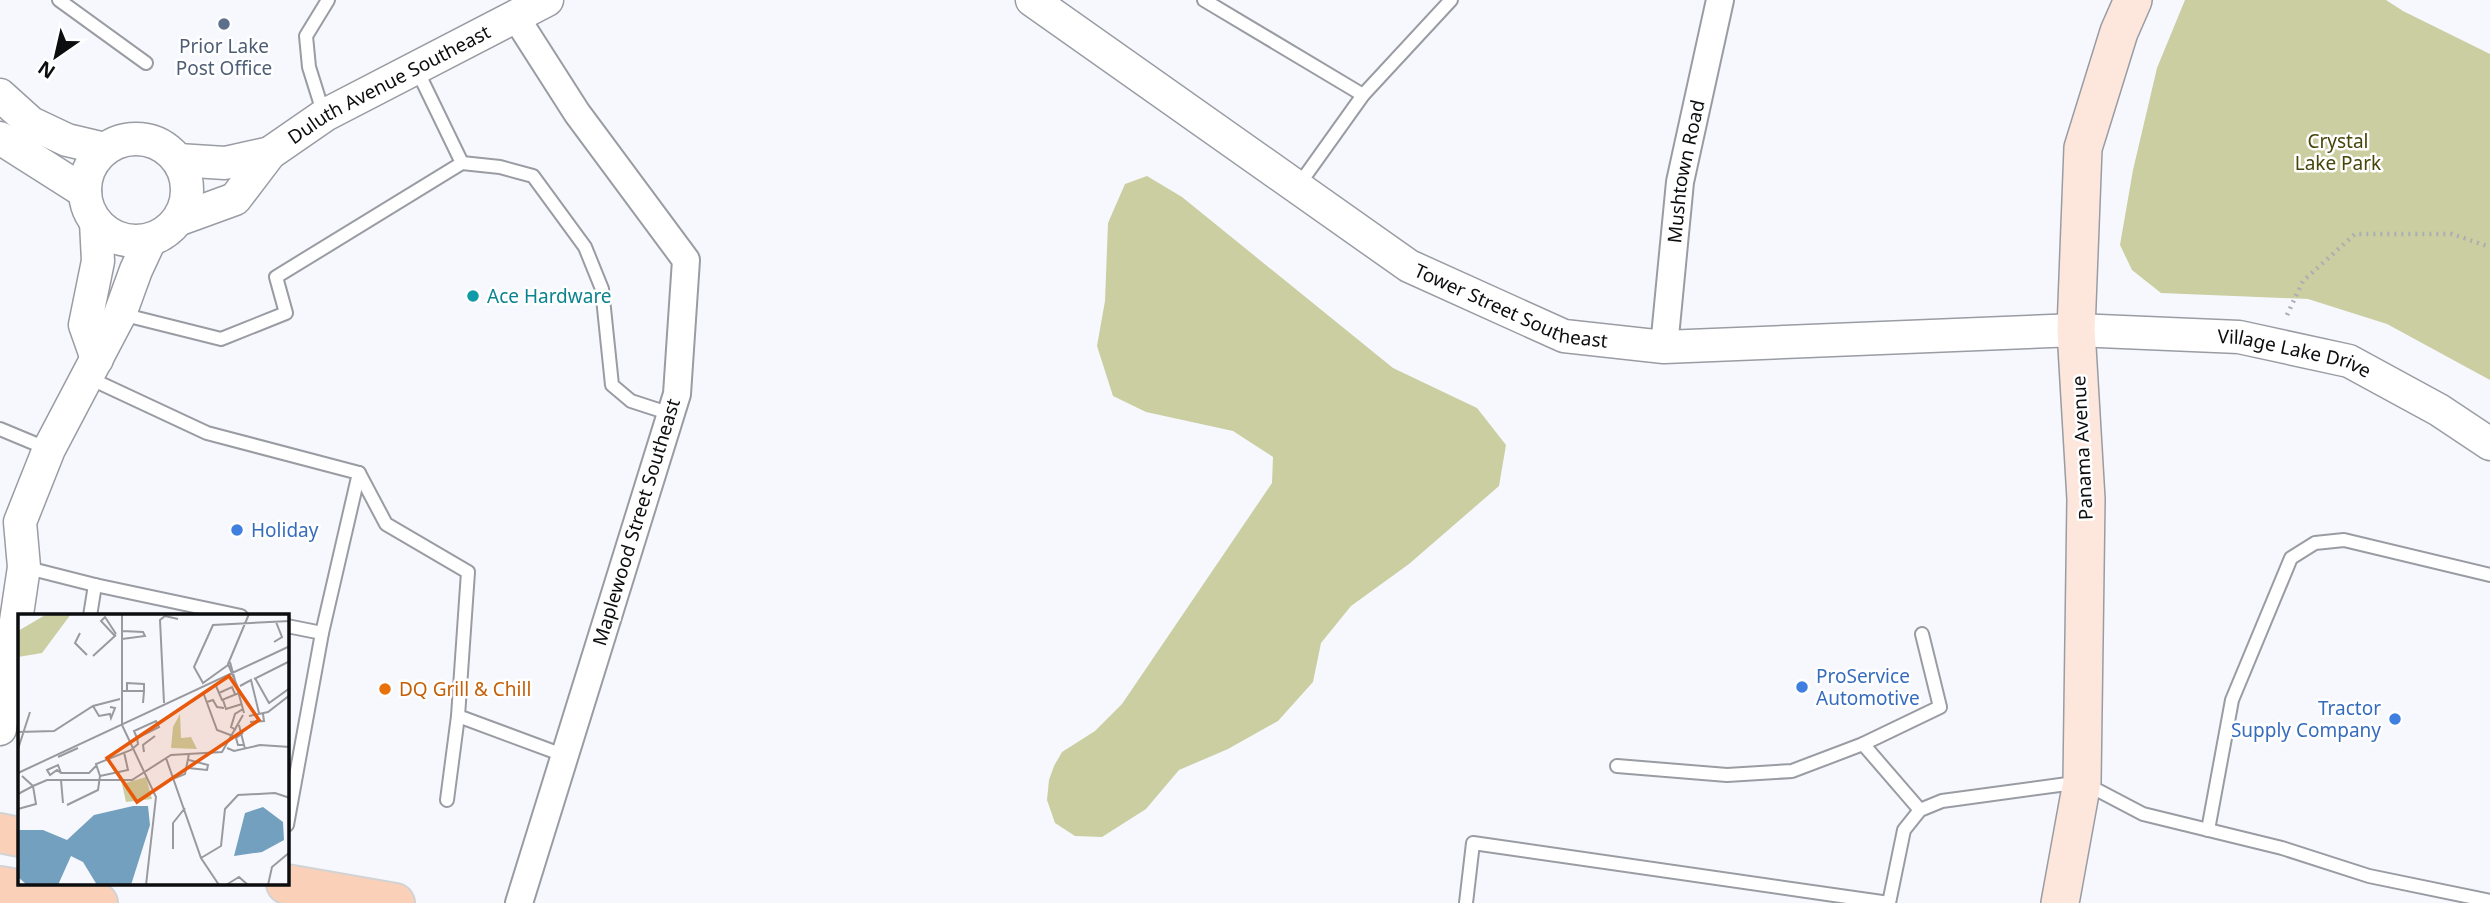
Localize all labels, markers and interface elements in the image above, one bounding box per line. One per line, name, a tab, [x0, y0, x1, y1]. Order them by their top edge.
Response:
marker: Prior Lake Post Office	[216, 16, 232, 32]
street label: Duluth Avenue Southeast	[282, 19, 495, 150]
north arrow	[21, 21, 91, 91]
place label: Prior Lake Post Office	[176, 33, 272, 81]
text: N	[33, 55, 60, 85]
street label: Mushtown Road	[1661, 97, 1711, 244]
park label: Crystal Lake Park	[2295, 128, 2381, 176]
street label: Tower Street Southeast	[1410, 257, 1609, 354]
place label: Ace Hardware	[487, 283, 612, 309]
marker: Ace Hardware	[465, 288, 481, 304]
street label: Village Lake Drive	[2217, 323, 2376, 384]
street label: Panama Avenue	[2065, 375, 2099, 521]
street label: Maplewood Street Southeast	[586, 395, 686, 649]
place label: Holiday	[251, 517, 319, 543]
marker: Holiday	[229, 522, 245, 538]
inset map	[18, 614, 289, 886]
place label: ProService Automotive	[1816, 663, 1920, 711]
place label: DQ Grill & Chill	[399, 676, 531, 702]
marker: ProService Automotive	[1794, 679, 1810, 695]
marker: DQ Grill & Chill	[377, 681, 393, 697]
place label: Tractor Supply Company	[2231, 695, 2381, 743]
marker: Tractor Supply Company	[2387, 711, 2403, 727]

